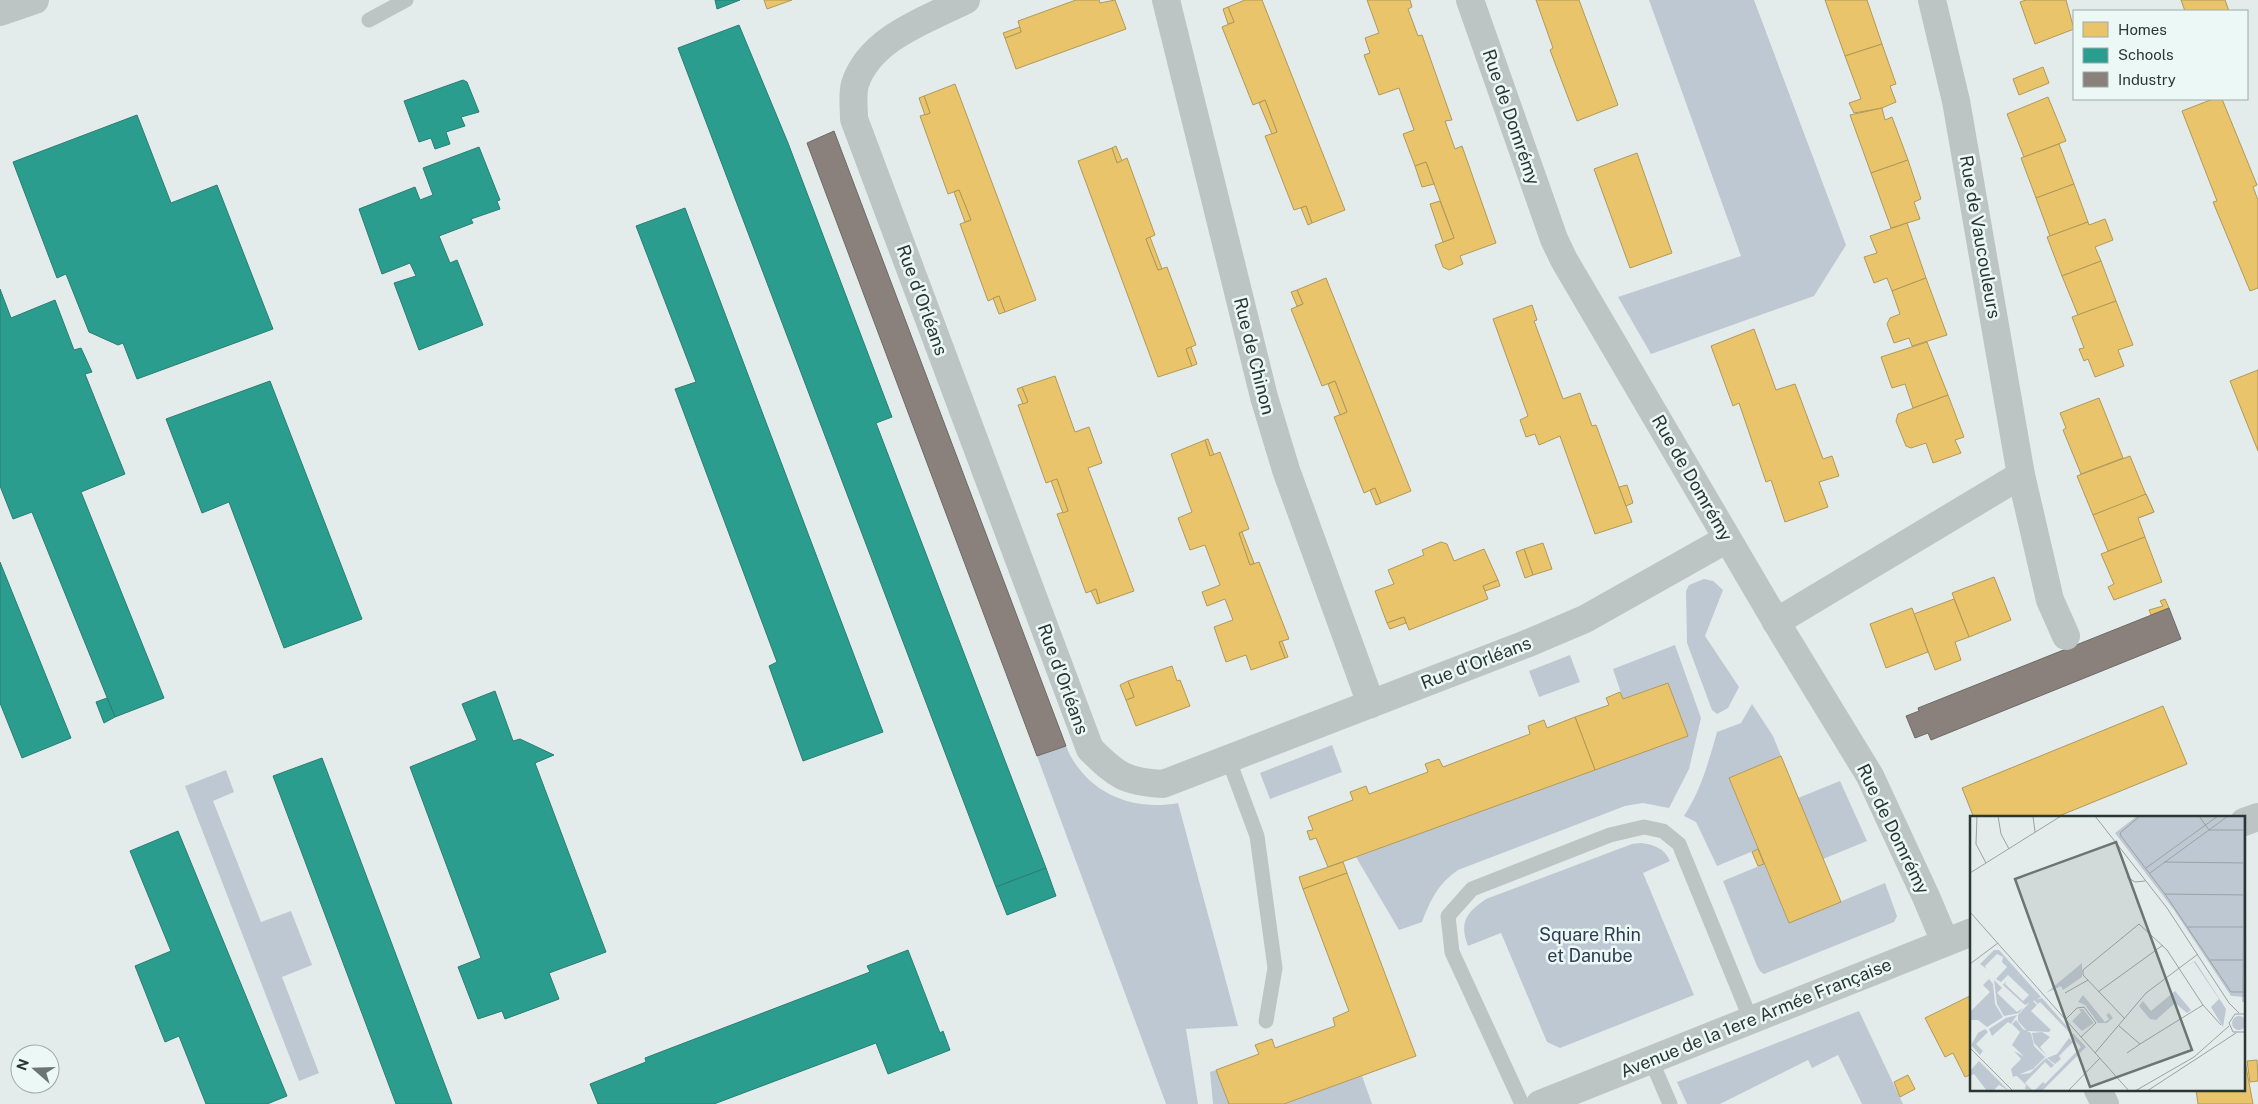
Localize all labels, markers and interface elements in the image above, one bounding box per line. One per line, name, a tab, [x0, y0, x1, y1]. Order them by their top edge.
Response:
legend	[2073, 10, 2248, 100]
text: Homes	[2118, 21, 2167, 38]
street label: Rue de Domrémy	[1478, 46, 1545, 188]
text: Schools	[2118, 46, 2174, 63]
text: Industry	[2118, 71, 2176, 88]
street label: Rue de Vaucouleurs	[1956, 154, 2005, 320]
street label: Rue d'Orléans	[893, 242, 952, 358]
street label: Rue de Chinon	[1230, 295, 1279, 417]
street label: Rue de Domrémy	[1648, 411, 1737, 545]
street label: Rue d'Orléans	[1034, 621, 1093, 737]
street label: Rue d'Orléans	[1418, 632, 1534, 693]
street label: Rue de Domrémy	[1853, 760, 1934, 898]
inset map	[1970, 816, 2246, 1092]
park label: Square Rhin et Danube	[1539, 924, 1641, 966]
street label: Avenue de la 1ere Armée Française	[1617, 953, 1895, 1082]
north arrow	[10, 1044, 60, 1094]
text: N	[13, 1057, 32, 1072]

